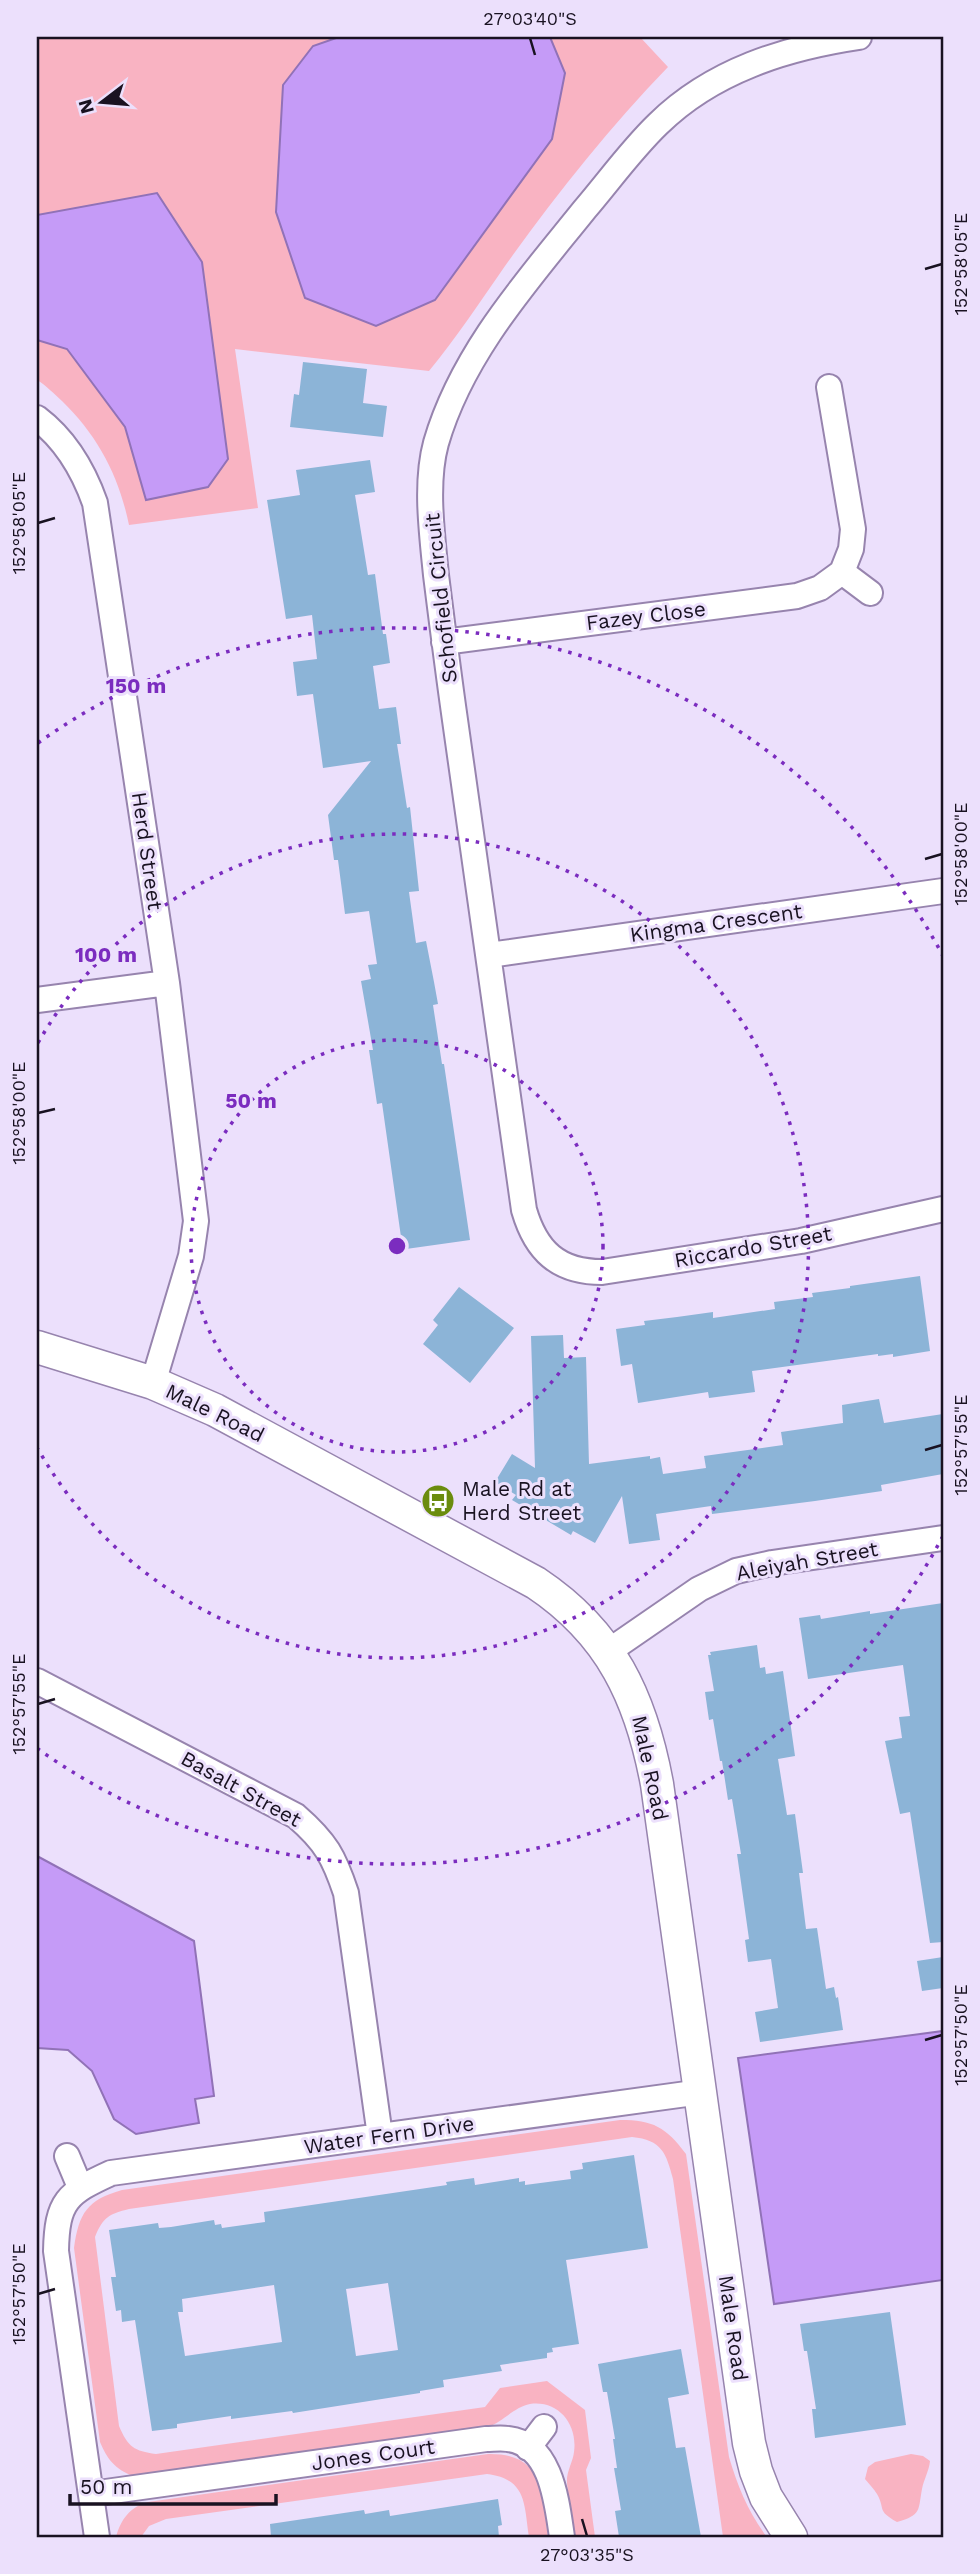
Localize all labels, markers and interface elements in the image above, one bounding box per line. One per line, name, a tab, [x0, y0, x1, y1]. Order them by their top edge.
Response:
text: 27°03'40"S	[483, 8, 577, 29]
north arrow	[66, 66, 136, 136]
text: N	[73, 97, 99, 116]
text: 152°58'05"E	[950, 213, 971, 315]
text: 152°58'05"E	[8, 472, 29, 574]
street label: Schofield Circuit	[419, 512, 462, 684]
street label: Fazey Close	[585, 596, 707, 635]
text: 150 m	[106, 673, 166, 698]
street label: Herd Street	[127, 790, 168, 912]
text: 152°58'00"E	[950, 802, 971, 906]
street label: Kingma Crescent	[628, 898, 804, 947]
text: 100 m	[75, 942, 137, 967]
text: 152°58'00"E	[8, 1061, 29, 1165]
text: 50 m	[225, 1088, 277, 1113]
street label: Riccardo Street	[672, 1220, 834, 1273]
centre of rings	[385, 1234, 409, 1258]
street label: Male Road	[162, 1378, 269, 1447]
text: 152°57'55"E	[950, 1395, 971, 1495]
place label: Male Rd at Herd Street	[462, 1476, 581, 1525]
bus stop icon: Male Rd at Herd Street	[419, 1482, 457, 1520]
street label: Aleiyah Street	[734, 1536, 880, 1585]
text: 152°57'55"E	[8, 1654, 29, 1754]
street label: Male Road	[627, 1713, 674, 1823]
street label: Basalt Street	[177, 1745, 306, 1832]
text: 152°57'50"E	[950, 1984, 971, 2086]
street label: Water Fern Drive	[302, 2110, 476, 2159]
text: 152°57'50"E	[8, 2243, 29, 2345]
street label: Male Road	[714, 2273, 753, 2382]
street label: Jones Court	[310, 2433, 436, 2476]
scale bar	[70, 2462, 276, 2506]
text: 50 m	[80, 2474, 132, 2499]
text: 27°03'35"S	[540, 2544, 634, 2565]

